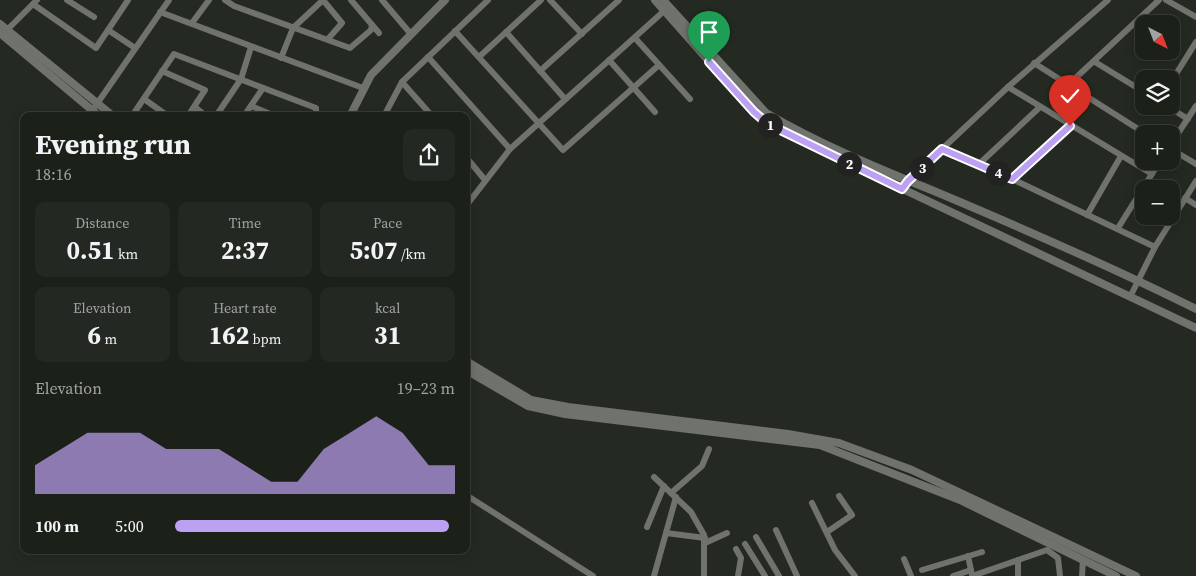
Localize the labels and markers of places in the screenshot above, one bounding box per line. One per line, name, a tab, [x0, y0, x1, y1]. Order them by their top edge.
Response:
pin	[688, 11, 730, 62]
pin	[1049, 75, 1091, 126]
pin: 1	[758, 112, 782, 138]
pin: 2	[836, 152, 862, 176]
pin: 3	[910, 156, 934, 180]
pin: 4	[986, 160, 1010, 186]

